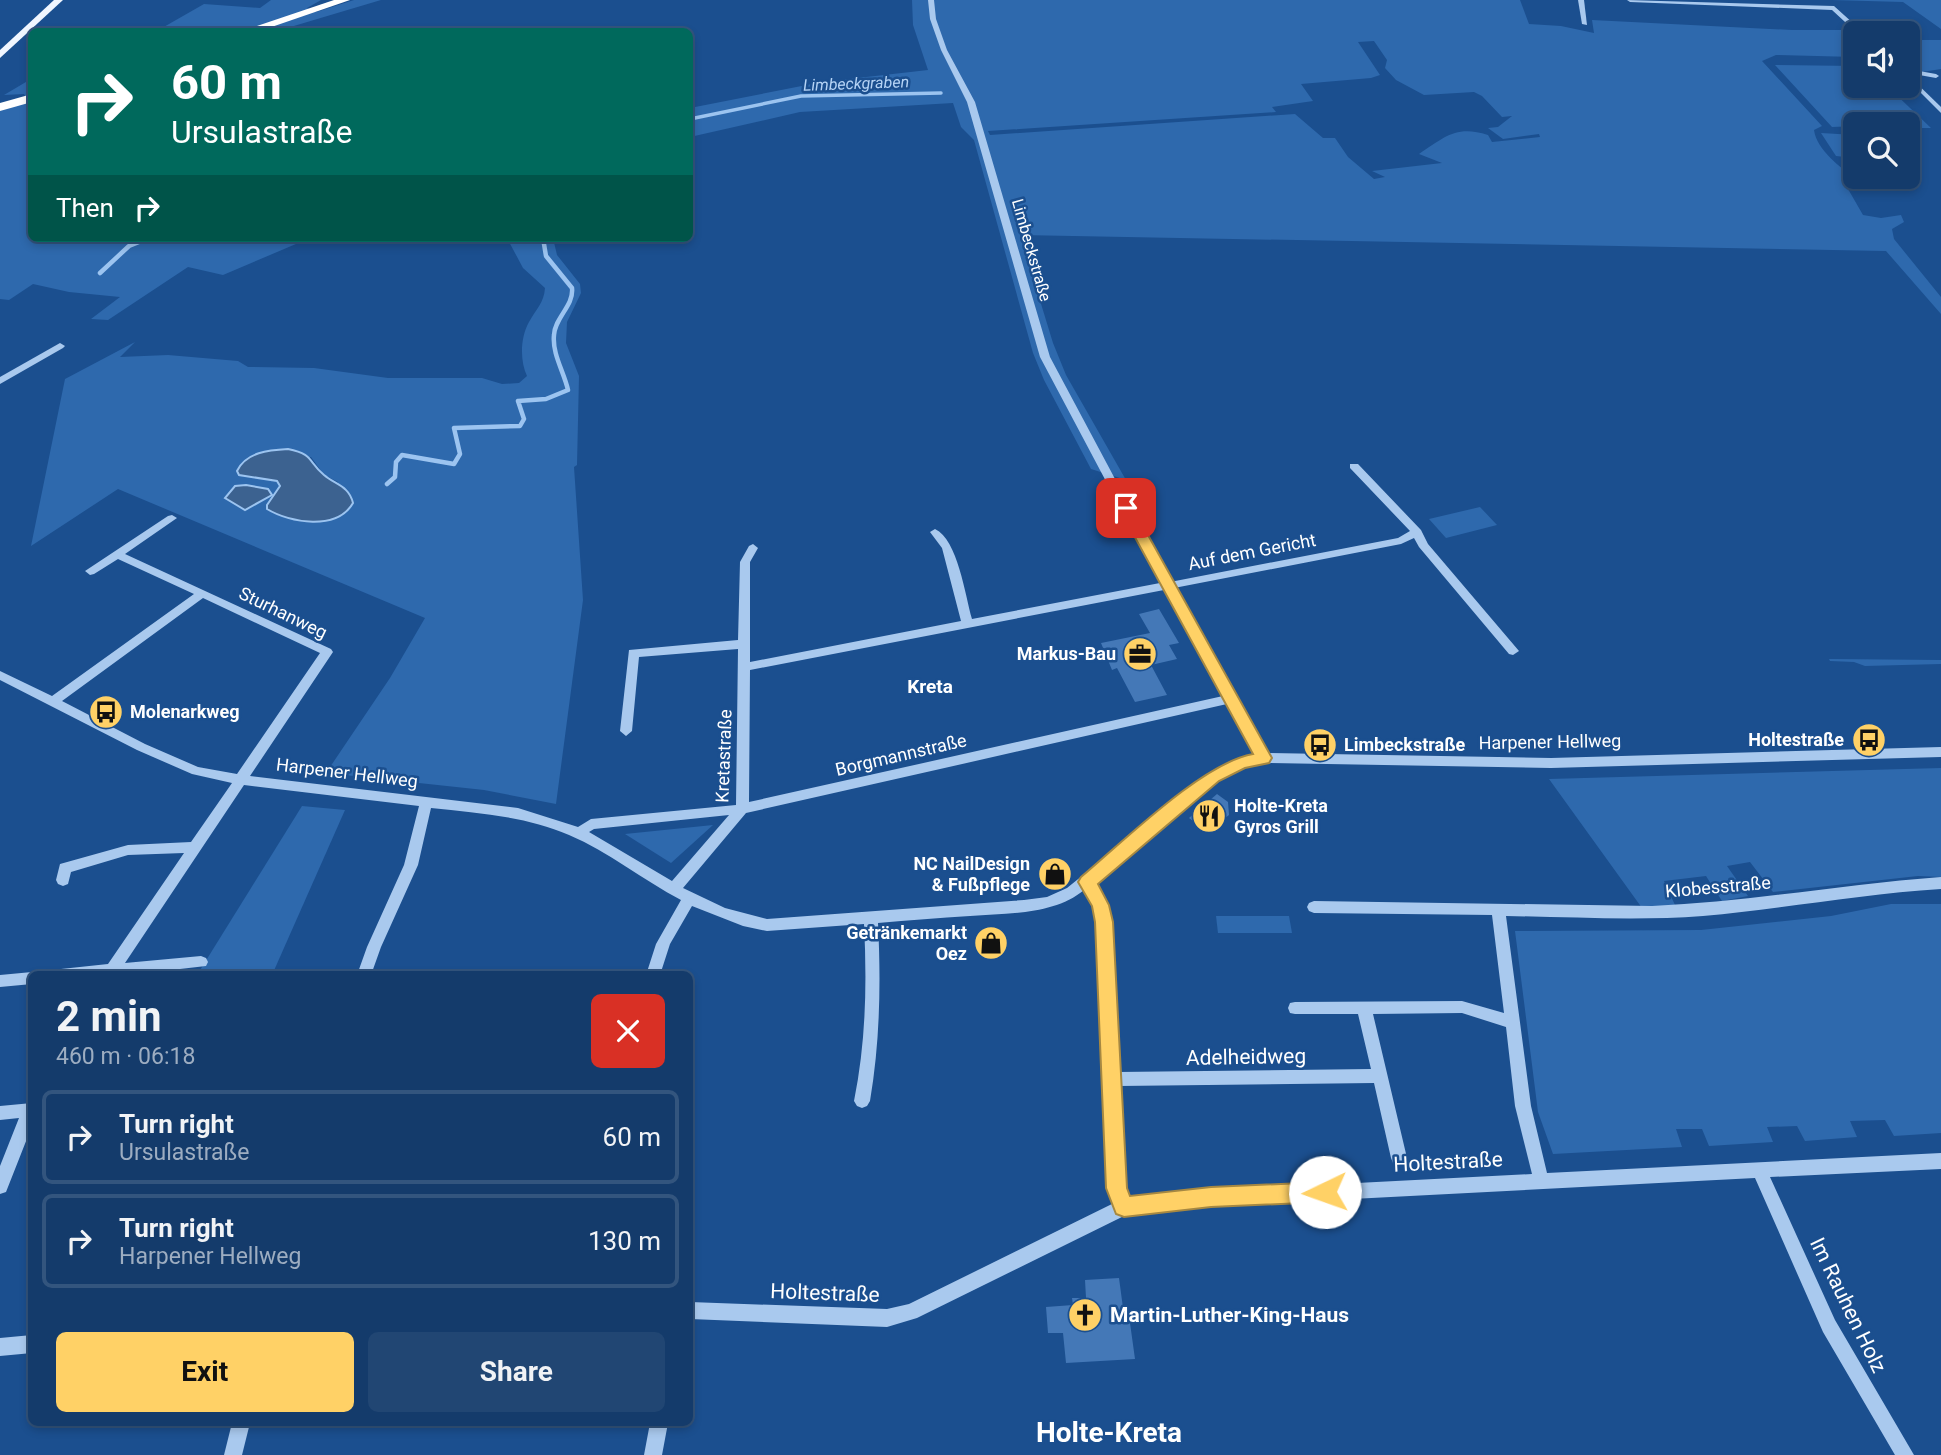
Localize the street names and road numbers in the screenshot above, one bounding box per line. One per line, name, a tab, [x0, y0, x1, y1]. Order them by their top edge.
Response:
street label: Limbeckstraße	[1008, 197, 1055, 304]
street label: Auf dem Gericht	[1186, 529, 1318, 574]
street label: Sturhanweg	[236, 582, 331, 643]
street label: Kretastraße	[711, 709, 736, 803]
street label: Borgmannstraße	[833, 729, 969, 780]
street label: Harpener Hellweg	[1478, 730, 1622, 753]
street label: Harpener Hellweg	[275, 753, 419, 792]
street label: Klobesstraße	[1664, 871, 1772, 902]
street label: Adelheidweg	[1186, 1044, 1306, 1070]
street label: Holtestraße	[1393, 1147, 1503, 1177]
street label: Im Rauhen Holz	[1805, 1234, 1891, 1376]
street label: Holtestraße	[770, 1279, 880, 1307]

